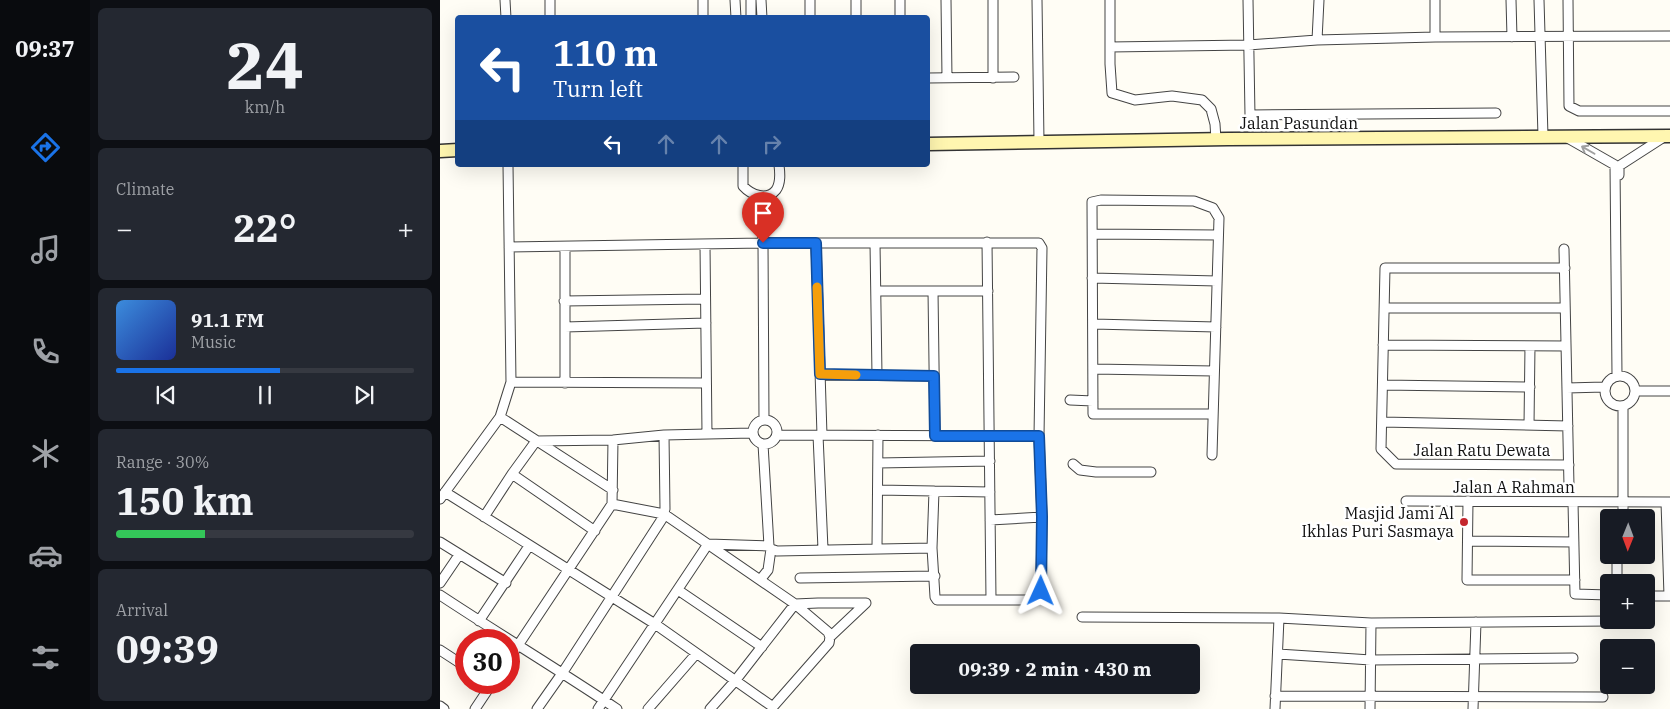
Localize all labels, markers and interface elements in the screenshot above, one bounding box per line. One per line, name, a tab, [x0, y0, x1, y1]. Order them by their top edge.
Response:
text: 24	[226, 22, 304, 107]
text: 110 m	[553, 30, 658, 76]
text: 09:37	[15, 34, 75, 63]
icon: left	[470, 35, 535, 100]
text: Turn left	[553, 74, 643, 103]
text: km/h	[245, 97, 285, 117]
street label: Jalan Pasundan	[1240, 113, 1358, 133]
icon: directions	[28, 130, 63, 165]
icon: left	[599, 130, 627, 158]
icon: ahead	[652, 130, 680, 158]
icon: ahead	[705, 130, 733, 158]
icon: right	[758, 130, 786, 158]
one-way arrow	[1581, 144, 1596, 154]
text: Climate	[116, 179, 174, 199]
pin	[742, 192, 784, 243]
icon: arrive	[749, 199, 777, 227]
text: 22°	[233, 203, 297, 252]
text: −	[116, 210, 133, 247]
text: +	[397, 210, 414, 247]
icon: music	[28, 232, 63, 267]
text: 91.1 FM	[191, 308, 264, 332]
text: Music	[191, 332, 236, 352]
icon: phone	[28, 334, 63, 369]
icon: previous	[152, 381, 180, 409]
icon: pause	[251, 381, 279, 409]
icon: next	[350, 381, 378, 409]
icon: climate	[28, 436, 63, 471]
street label: Jalan Ratu Dewata	[1413, 440, 1551, 460]
text: Range · 30%	[116, 452, 209, 472]
text: 150 km	[116, 476, 254, 525]
street label: Jalan A Rahman	[1453, 477, 1575, 497]
place label: Masjid Jami Al Ikhlas Puri Sasmaya	[1301, 503, 1454, 541]
north arrow	[1600, 509, 1655, 564]
map controls	[1600, 509, 1655, 694]
marker: Masjid Jami Al Ikhlas Puri Sasmaya	[1458, 516, 1470, 528]
icon: car	[28, 538, 63, 573]
position arrow	[1014, 564, 1066, 616]
button: +	[1600, 574, 1655, 629]
text: Arrival	[116, 600, 168, 620]
text: 09:39	[116, 624, 219, 673]
speed limit sign: 30	[455, 629, 520, 694]
button: −	[1600, 639, 1655, 694]
icon: filters	[28, 640, 63, 675]
text: 09:39 · 2 min · 430 m	[959, 657, 1151, 681]

